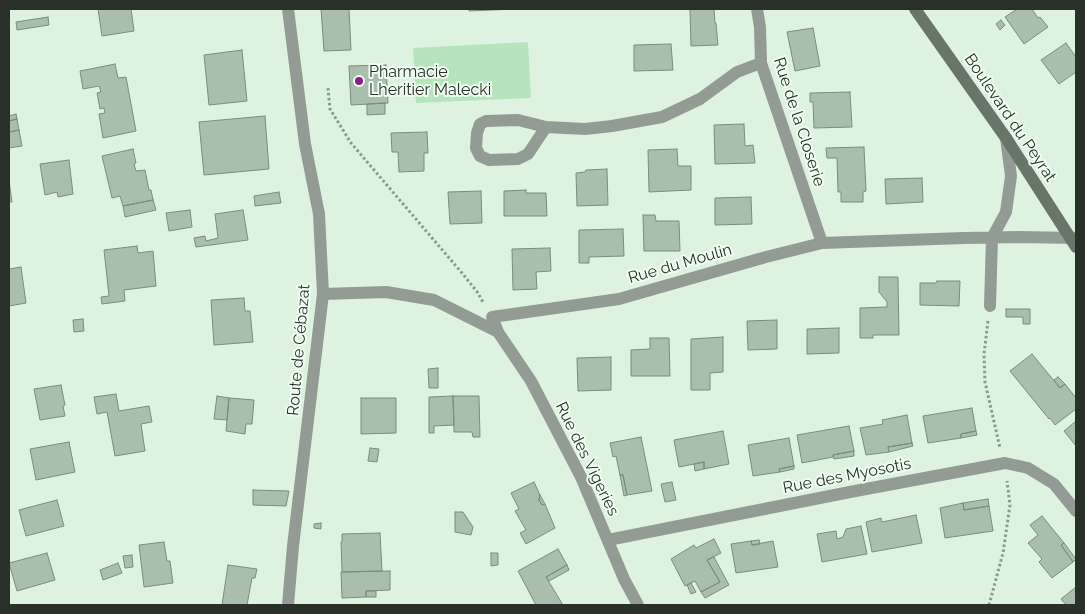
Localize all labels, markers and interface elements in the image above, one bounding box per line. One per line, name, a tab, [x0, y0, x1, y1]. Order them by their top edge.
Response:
street label: Boulevard du Peyrat	[960, 50, 1060, 186]
street label: Rue de la Closerie	[769, 55, 829, 189]
place label: Pharmacie Lheritier Malecki	[369, 62, 491, 100]
marker: Pharmacie Lheritier Malecki	[353, 75, 365, 87]
street label: Rue du Moulin	[626, 240, 734, 288]
street label: Route de Cébazat	[284, 283, 314, 417]
street label: Rue des Vigeries	[551, 399, 623, 519]
street label: Rue des Myosotis	[781, 454, 913, 498]

